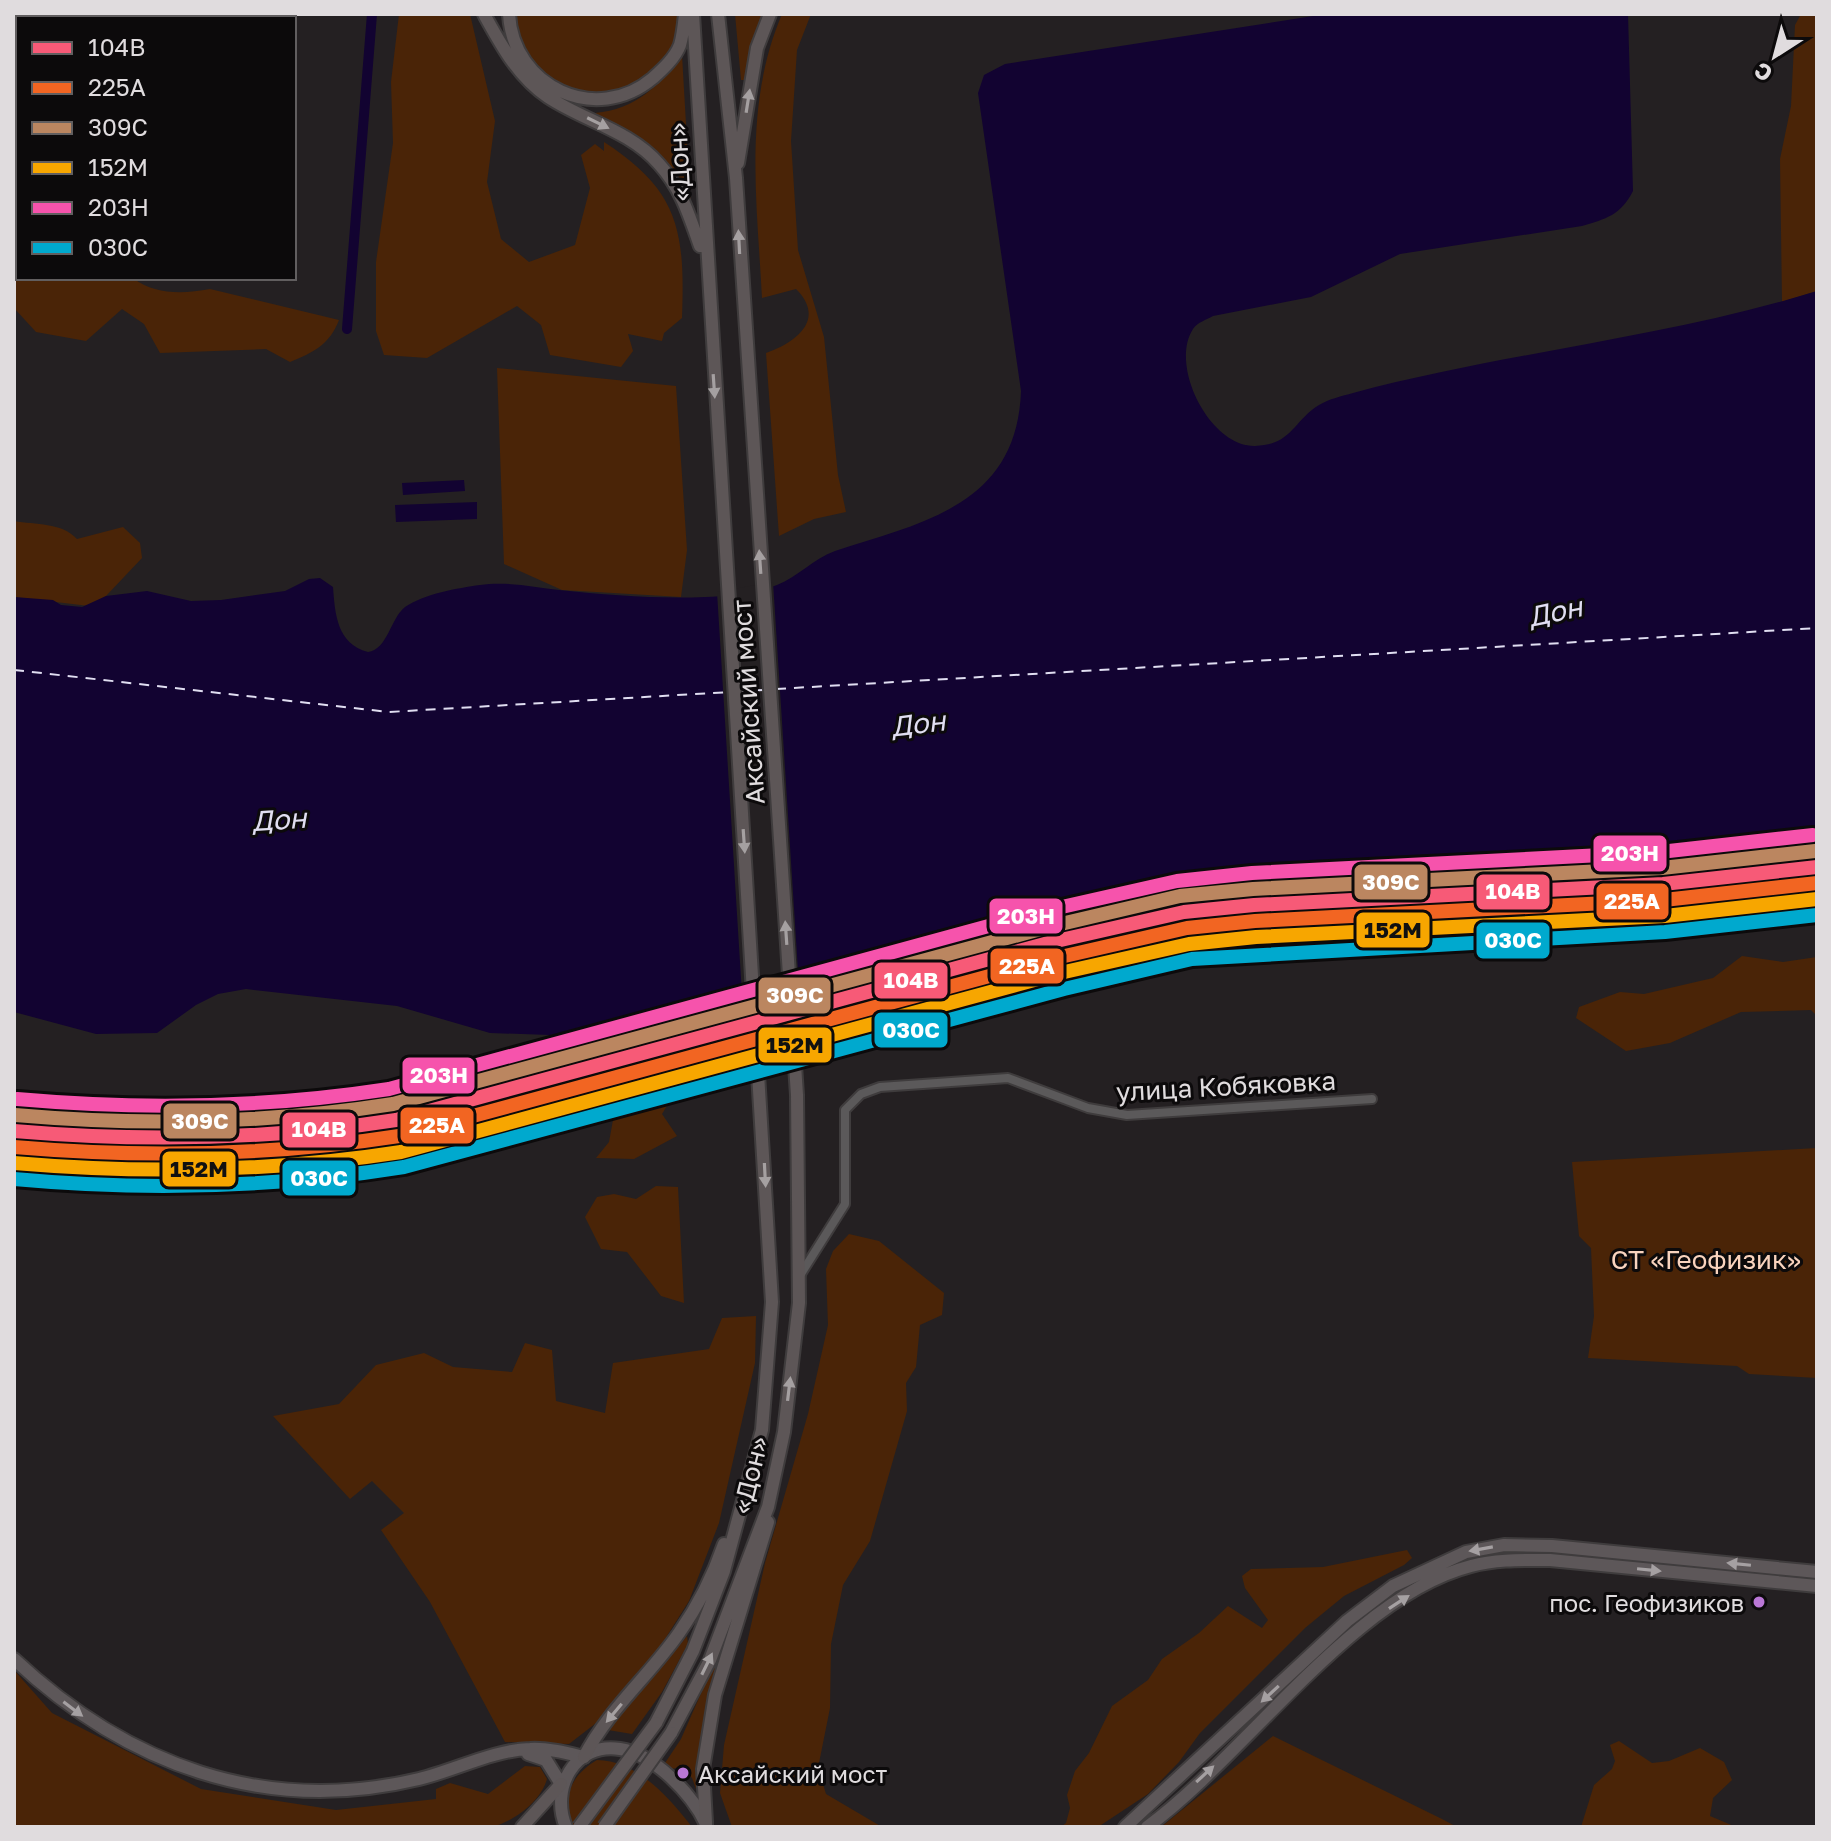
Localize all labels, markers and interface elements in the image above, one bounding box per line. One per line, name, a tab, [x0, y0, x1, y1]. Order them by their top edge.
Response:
legend	[16, 16, 296, 280]
north arrow	[1735, 16, 1815, 96]
text: 104В	[88, 32, 145, 61]
text: С	[1749, 57, 1777, 88]
text: 225А	[88, 72, 146, 101]
one-way arrow	[743, 88, 755, 113]
text: 309С	[88, 112, 148, 141]
one-way arrow	[586, 116, 609, 130]
street label: «Дон»	[661, 122, 697, 202]
text: 152М	[88, 152, 148, 181]
text: 203Н	[88, 192, 149, 221]
one-way arrow	[732, 229, 745, 254]
text: 030C	[88, 232, 148, 261]
one-way arrow	[708, 374, 721, 399]
one-way arrow	[754, 549, 767, 574]
water label: Дон	[1524, 589, 1587, 633]
street label: Аксайский мост	[725, 598, 771, 805]
water label: Дон	[888, 703, 949, 743]
water label: Дон	[250, 801, 309, 837]
one-way arrow	[738, 829, 751, 854]
line badge: 203Н	[1592, 834, 1668, 873]
text: 203Н	[1601, 839, 1659, 866]
line badge: 309С	[1353, 863, 1429, 901]
text: 309С	[1362, 868, 1420, 895]
line badge: 104В	[1475, 873, 1551, 911]
text: 104В	[1486, 877, 1540, 904]
line badge: 225А	[1595, 882, 1670, 921]
text: 225А	[1604, 887, 1660, 914]
line badge: 203Н	[988, 897, 1064, 935]
text: 203Н	[997, 902, 1055, 929]
line badge: 152М	[1355, 911, 1431, 949]
text: 152М	[1364, 916, 1422, 943]
one-way arrow	[779, 920, 792, 945]
line badge: 030C	[1475, 921, 1551, 960]
text: 030C	[1484, 926, 1542, 953]
line badge: 225А	[989, 947, 1065, 985]
text: 225А	[999, 952, 1055, 979]
line badge: 104В	[873, 961, 949, 1000]
text: 104В	[884, 966, 938, 993]
line badge: 309С	[757, 976, 832, 1015]
text: 309С	[766, 981, 824, 1008]
line badge: 030C	[873, 1011, 949, 1049]
text: 030C	[882, 1016, 940, 1043]
line badge: 152М	[757, 1026, 833, 1064]
text: 152М	[766, 1031, 824, 1058]
line badge: 203Н	[401, 1056, 476, 1095]
text: 203Н	[410, 1061, 468, 1088]
street label: улица Кобяковка	[1115, 1065, 1337, 1107]
line badge: 309С	[162, 1102, 238, 1140]
line badge: 225А	[399, 1106, 475, 1145]
text: 309С	[171, 1107, 229, 1134]
line badge: 104В	[281, 1111, 357, 1149]
text: 225А	[409, 1111, 465, 1138]
text: 104В	[292, 1115, 346, 1142]
line badge: 152М	[161, 1150, 237, 1188]
text: 152М	[170, 1155, 228, 1182]
line badge: 030C	[281, 1159, 357, 1197]
one-way arrow	[759, 1163, 772, 1188]
text: 030C	[290, 1164, 348, 1191]
park label: СТ «Геофизик»	[1611, 1244, 1801, 1275]
one-way arrow	[782, 1377, 795, 1402]
street label: «Дон»	[725, 1433, 775, 1517]
one-way arrow	[1468, 1544, 1493, 1556]
one-way arrow	[1727, 1557, 1752, 1570]
one-way arrow	[1637, 1563, 1662, 1576]
place label: пос. Геофизиков	[1549, 1588, 1744, 1617]
marker: пос. Геофизиков	[1751, 1594, 1767, 1610]
one-way arrow	[1388, 1595, 1409, 1610]
one-way arrow	[700, 1653, 714, 1676]
one-way arrow	[1260, 1685, 1279, 1703]
one-way arrow	[63, 1701, 83, 1717]
one-way arrow	[606, 1702, 623, 1722]
place label: Аксайский мост	[698, 1759, 888, 1788]
marker: Аксайский мост	[675, 1765, 691, 1781]
one-way arrow	[1195, 1766, 1214, 1784]

